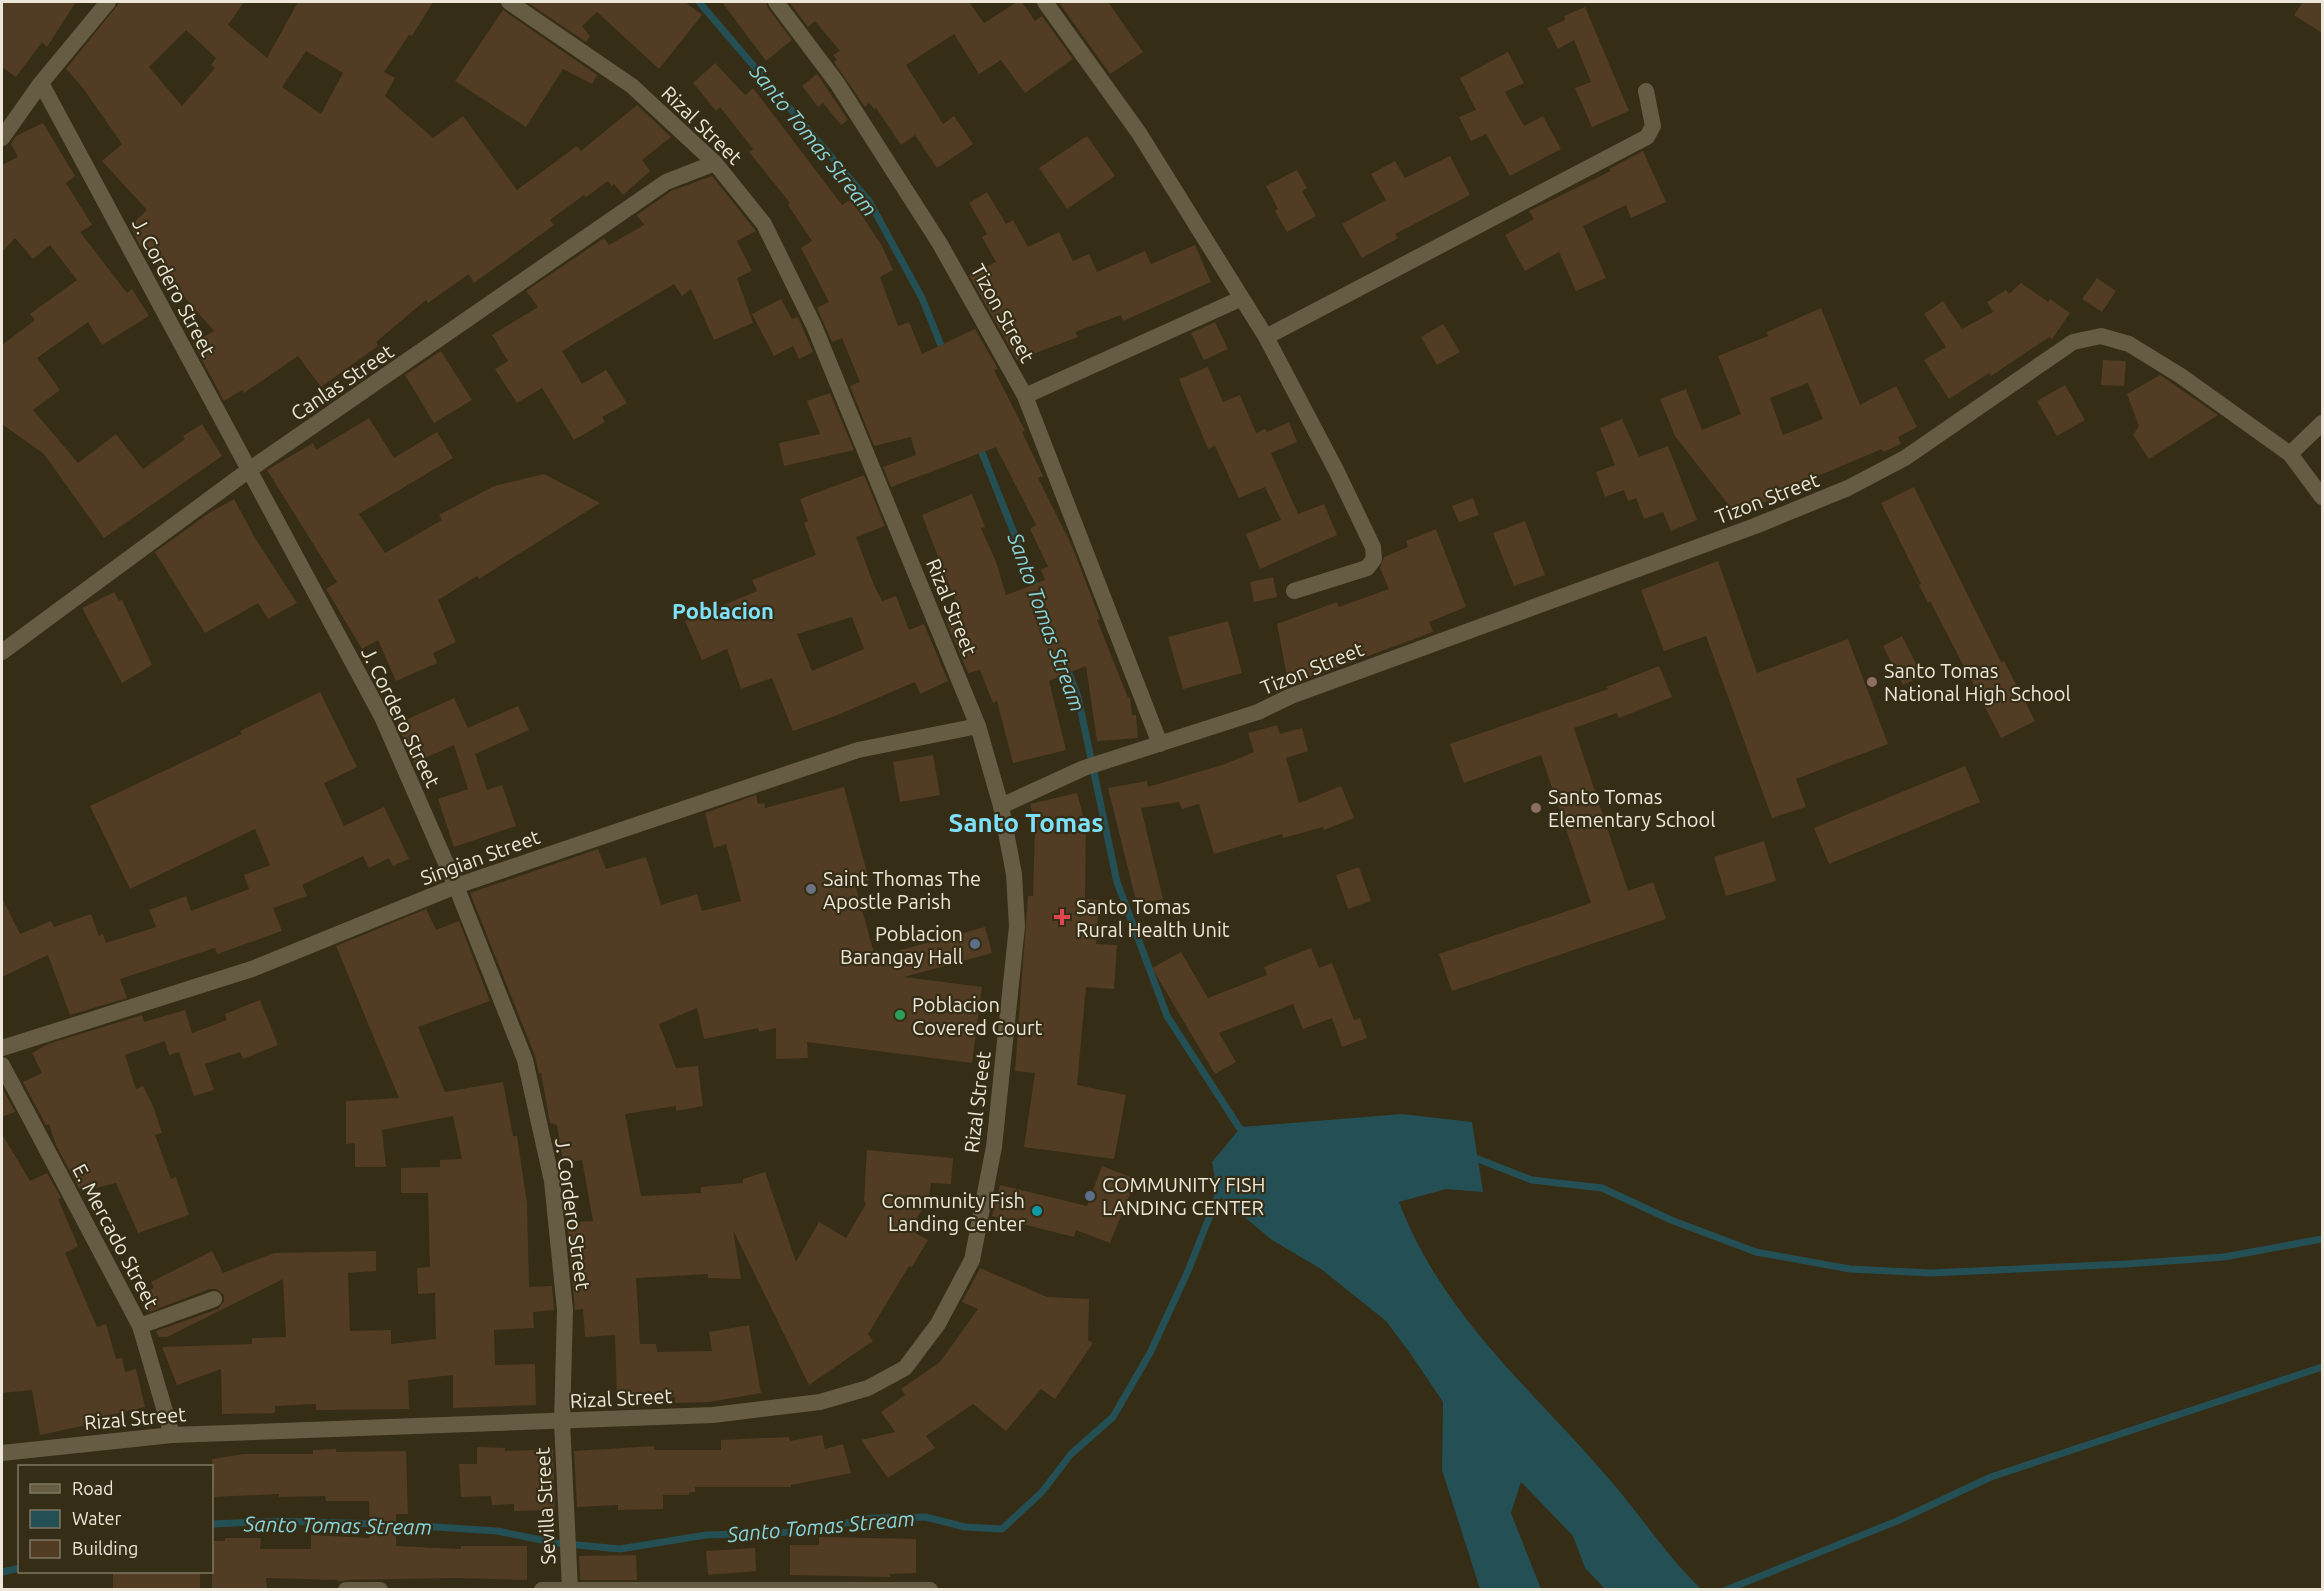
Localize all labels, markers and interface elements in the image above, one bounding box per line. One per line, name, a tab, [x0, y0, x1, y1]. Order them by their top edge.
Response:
water label: Santo Tomas Stream	[745, 59, 883, 221]
street label: Rizal Street	[657, 81, 747, 169]
street label: J. Cordero Street	[128, 214, 220, 360]
street label: Tizon Street	[967, 260, 1040, 366]
street label: Canlas Street	[286, 339, 398, 425]
street label: Tizon Street	[1712, 468, 1822, 528]
water label: Santo Tomas Stream	[1003, 529, 1090, 715]
street label: Rizal Street	[922, 555, 982, 659]
district label: Poblacion	[672, 598, 774, 623]
street label: Tizon Street	[1257, 637, 1367, 699]
street label: J. Cordero Street	[357, 643, 445, 791]
place label: Santo Tomas National High School	[1884, 659, 2071, 705]
marker: Santo Tomas National High School	[1865, 675, 1879, 689]
place label: Santo Tomas Elementary School	[1548, 785, 1715, 831]
marker: Santo Tomas Elementary School	[1529, 801, 1543, 815]
district label: Santo Tomas	[948, 808, 1104, 837]
street label: Singian Street	[417, 825, 543, 889]
place label: Saint Thomas The Apostle Parish	[823, 867, 981, 913]
marker: Saint Thomas The Apostle Parish	[804, 882, 818, 896]
place label: Santo Tomas Rural Health Unit	[1076, 895, 1230, 941]
marker: Santo Tomas Rural Health Unit	[1053, 908, 1071, 926]
place label: Poblacion Barangay Hall	[840, 922, 963, 968]
marker: Poblacion Barangay Hall	[968, 937, 982, 951]
place label: Poblacion Covered Court	[912, 993, 1042, 1039]
marker: Poblacion Covered Court	[893, 1008, 907, 1022]
street label: Rizal Street	[959, 1050, 995, 1154]
street label: J. Cordero Street	[551, 1137, 595, 1292]
street label: E. Mercado Street	[68, 1160, 164, 1312]
place label: COMMUNITY FISH LANDING CENTER	[1102, 1173, 1265, 1219]
place label: Community Fish Landing Center	[881, 1189, 1025, 1235]
marker: COMMUNITY FISH LANDING CENTER	[1083, 1189, 1097, 1203]
marker: Community Fish Landing Center	[1030, 1204, 1044, 1218]
street label: Rizal Street	[569, 1384, 673, 1412]
street label: Rizal Street	[83, 1402, 187, 1434]
street label: Sevilla Street	[530, 1447, 560, 1565]
legend	[18, 1465, 213, 1573]
text: Road	[72, 1478, 114, 1498]
water label: Santo Tomas Stream	[725, 1506, 916, 1546]
text: Water	[72, 1508, 122, 1528]
water label: Santo Tomas Stream	[243, 1511, 432, 1539]
text: Building	[72, 1538, 138, 1558]

